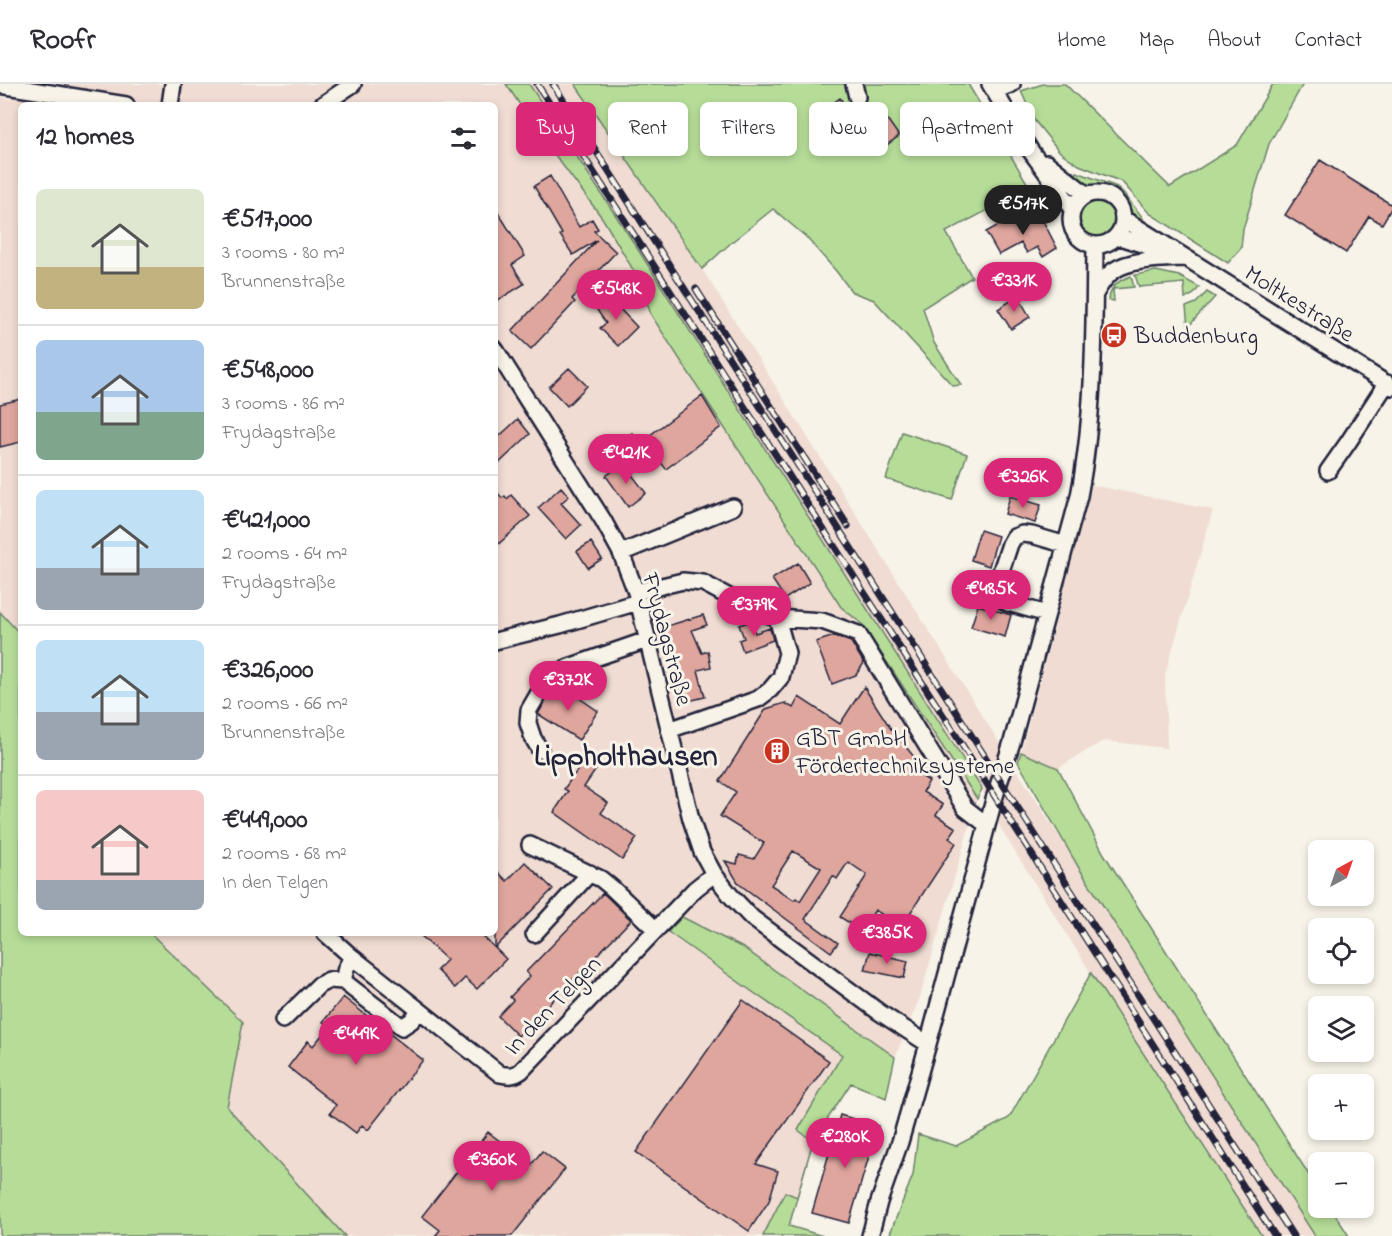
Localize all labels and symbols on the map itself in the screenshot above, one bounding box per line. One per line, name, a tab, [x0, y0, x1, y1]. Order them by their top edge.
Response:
pin: €517K	[981, 185, 1065, 236]
street label: Moltkestraße	[1237, 258, 1361, 353]
pin: €331K	[972, 262, 1056, 313]
pin: €548K	[574, 270, 658, 321]
bus stop icon: Buddenburg	[1099, 320, 1129, 350]
place label: Buddenburg	[1133, 320, 1258, 355]
pin: €421K	[584, 434, 668, 485]
pin: €326K	[981, 458, 1065, 509]
street label: Frydagstraße	[630, 568, 700, 711]
pin: €485K	[949, 570, 1033, 621]
pin: €379K	[712, 586, 796, 637]
pin: €372K	[526, 661, 610, 712]
place label: GBT GmbH Fördertechniksysteme	[795, 722, 1015, 786]
district label: Lippholthausen	[534, 736, 718, 780]
building icon: GBT GmbH Fördertechniksysteme	[762, 736, 792, 766]
north arrow	[1308, 840, 1374, 906]
pin: €385K	[845, 914, 929, 965]
street label: In den Telgen	[497, 949, 611, 1065]
pin: €449K	[314, 1015, 398, 1066]
pin: €280K	[803, 1118, 887, 1169]
pin: €360K	[450, 1141, 534, 1192]

